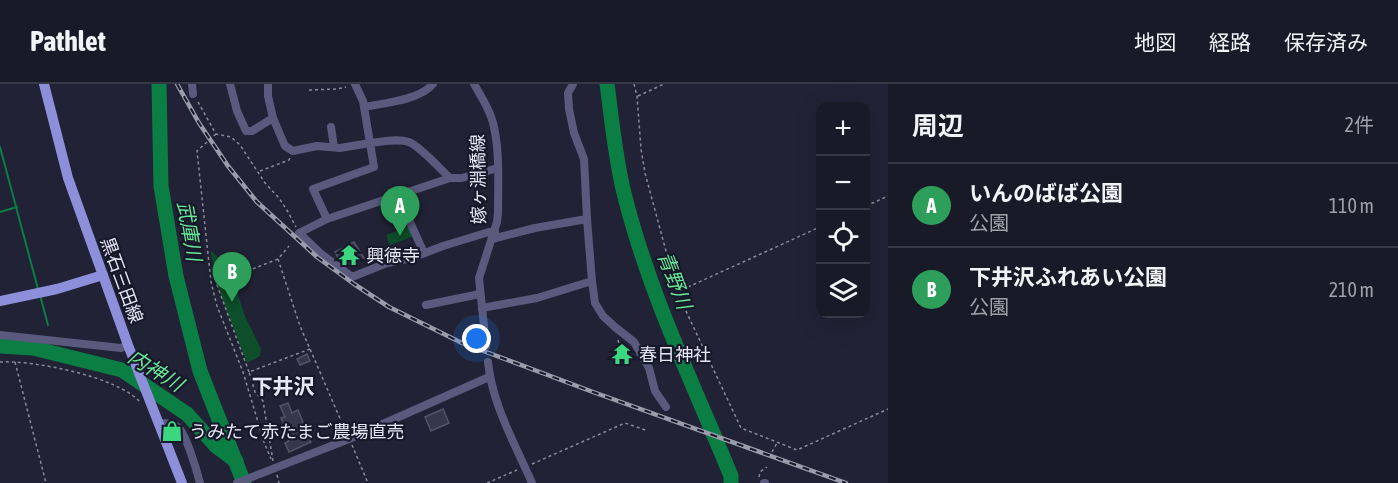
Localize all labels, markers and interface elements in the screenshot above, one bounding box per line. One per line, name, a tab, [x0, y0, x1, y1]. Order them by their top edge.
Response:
text: Pathlet	[30, 25, 106, 57]
text: 地図	[1134, 30, 1176, 54]
text: 経路	[1209, 30, 1251, 54]
text: 保存済み	[1284, 30, 1368, 54]
map controls	[816, 102, 870, 318]
button: +	[816, 102, 870, 156]
text: 周辺	[912, 111, 964, 141]
text: 2件	[1345, 113, 1374, 136]
street label: 嫁ヶ淵橋線	[467, 134, 489, 224]
button: −	[816, 156, 870, 210]
text: いんのばば公園	[969, 180, 1123, 206]
pin: A	[380, 186, 420, 236]
text: A	[927, 194, 936, 217]
text: 110 m	[1329, 194, 1374, 217]
water label: 武庫川	[173, 199, 207, 265]
button: locate	[816, 210, 870, 264]
text: 公園	[969, 211, 1009, 234]
street label: 黒石三田線	[97, 234, 147, 326]
temple icon: 興徳寺	[337, 243, 361, 267]
place label: 興徳寺	[366, 245, 420, 266]
water label: 青野川	[654, 248, 697, 314]
pin: B	[212, 252, 252, 302]
button: layers	[816, 264, 870, 318]
text: 下井沢ふれあい公園	[969, 264, 1167, 290]
text: B	[927, 278, 936, 301]
text: 210 m	[1329, 278, 1374, 301]
text: 公園	[969, 295, 1009, 318]
your location	[462, 324, 491, 353]
temple icon: 春日神社	[610, 342, 634, 366]
water label: 内神川	[124, 344, 189, 397]
place label: 春日神社	[639, 344, 711, 365]
district label: 下井沢	[252, 374, 315, 398]
shop icon: うみたて赤たまご農場直売	[160, 419, 184, 443]
place label: うみたて赤たまご農場直売	[189, 421, 404, 442]

